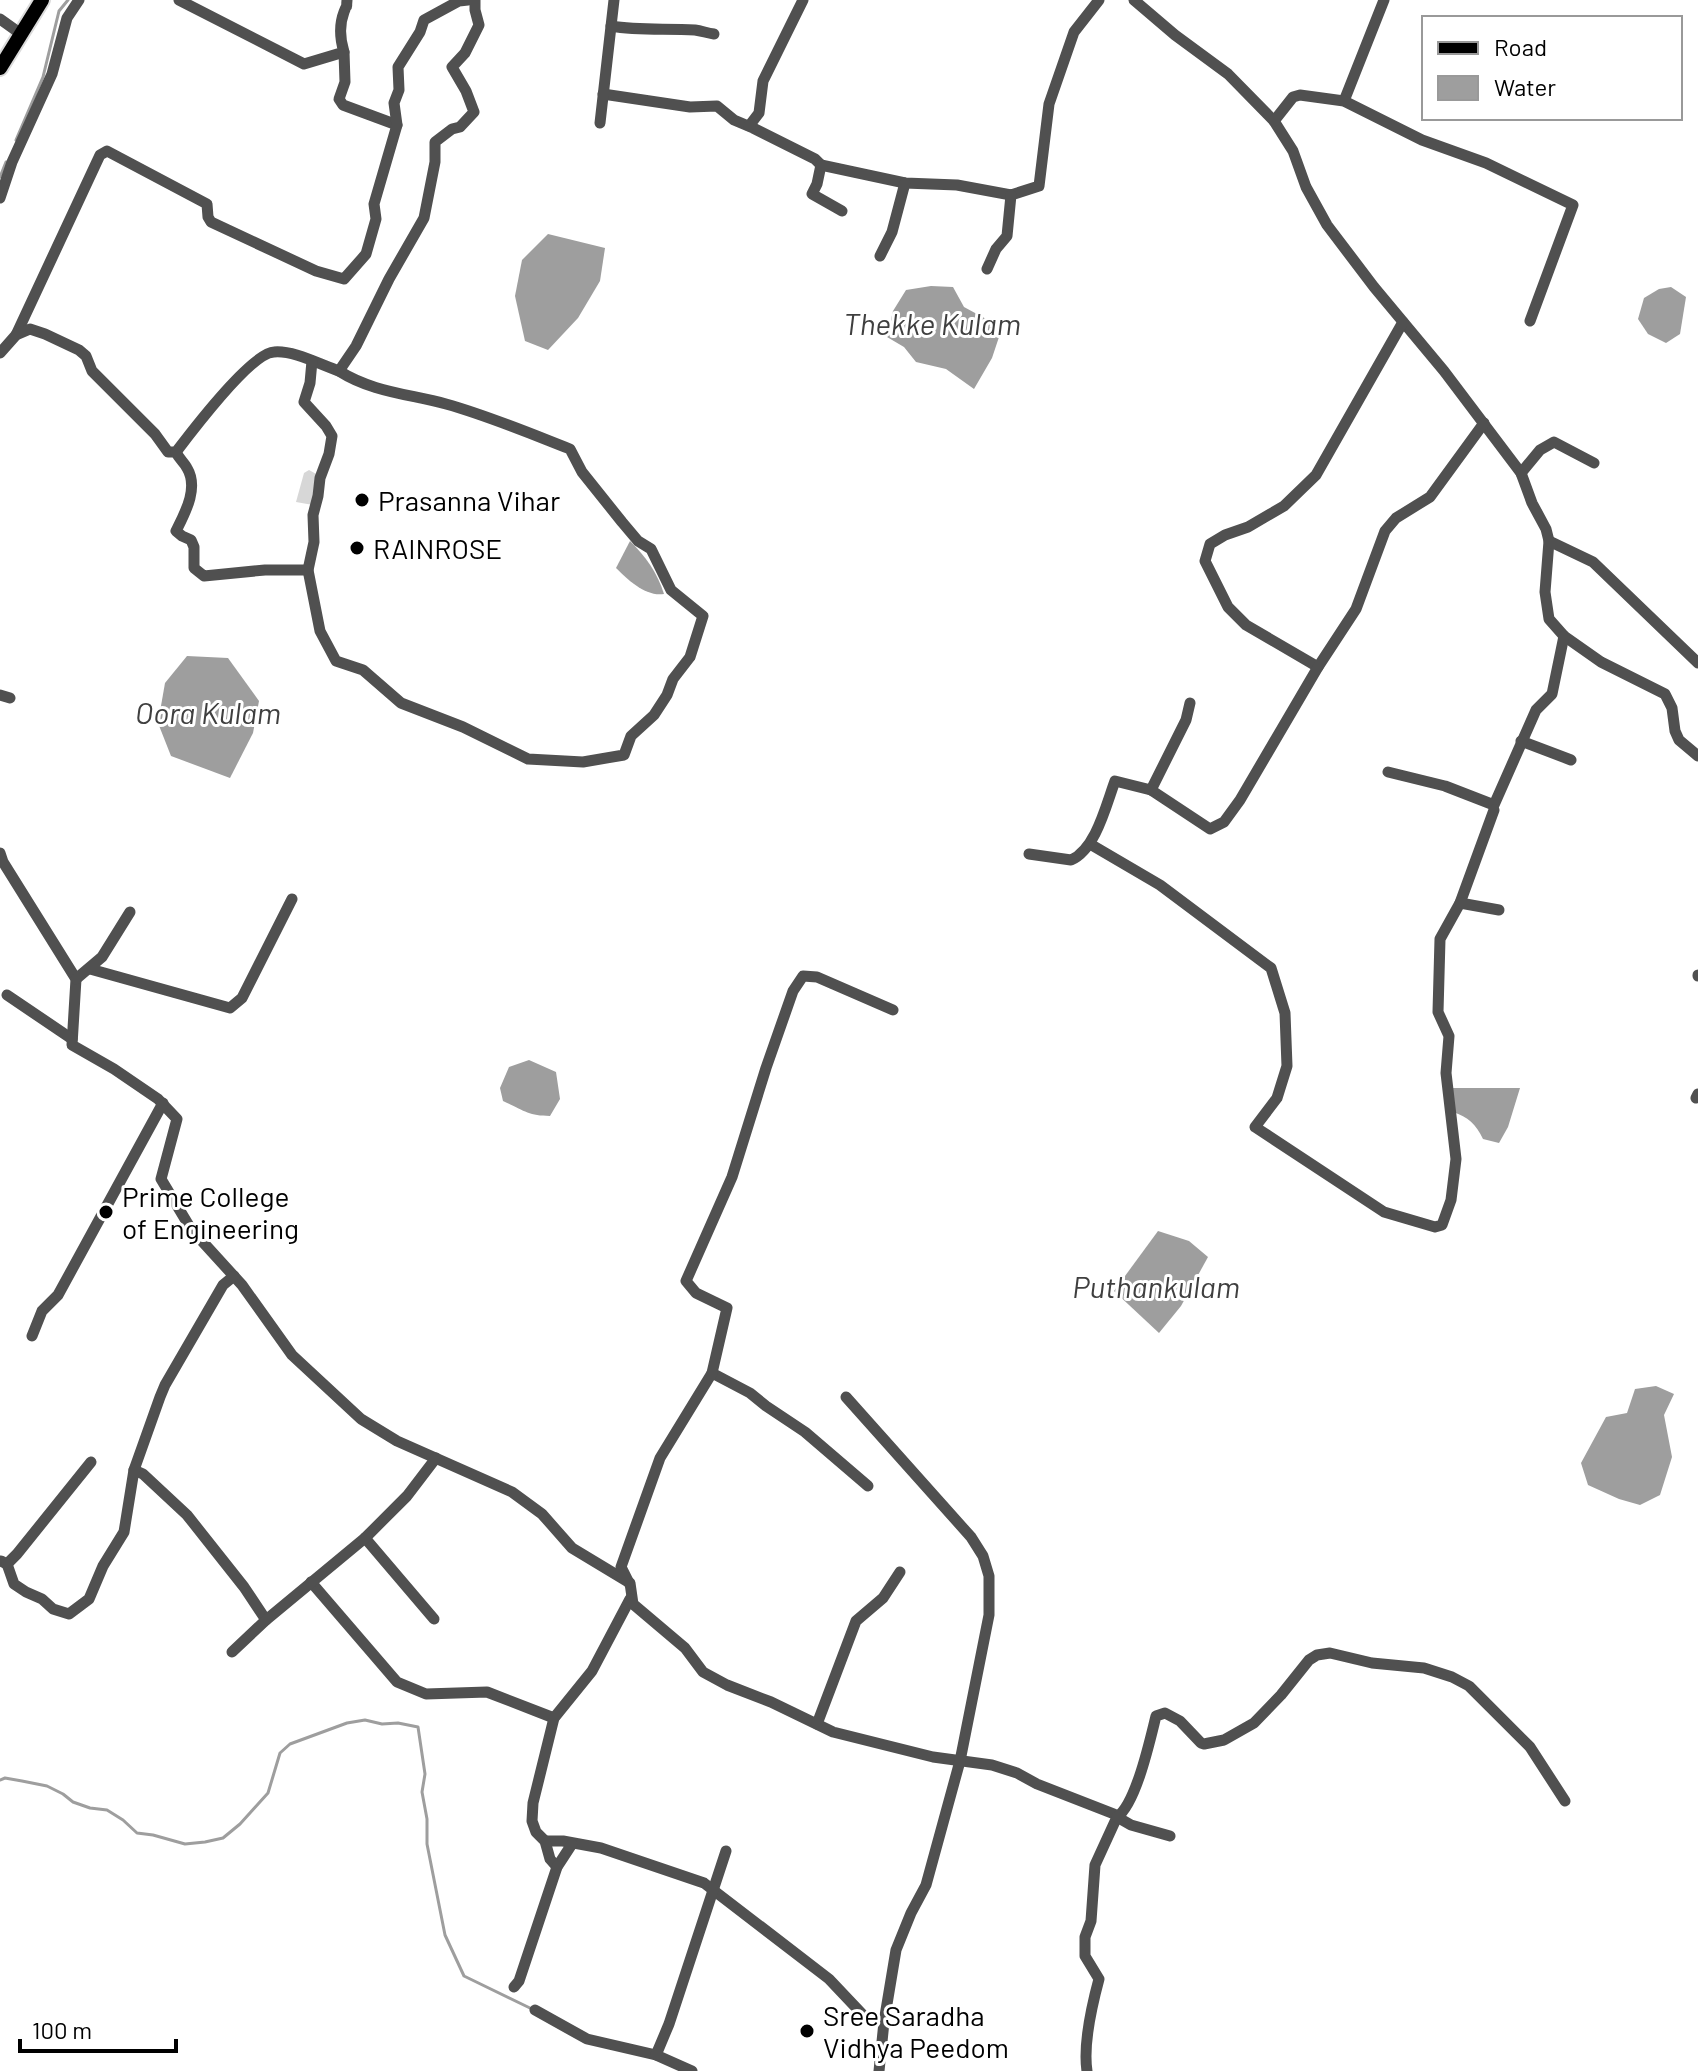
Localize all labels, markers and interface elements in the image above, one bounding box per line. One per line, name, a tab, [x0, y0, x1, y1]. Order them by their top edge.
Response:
legend	[1422, 16, 1682, 120]
text: Road	[1494, 32, 1547, 61]
text: Water	[1494, 72, 1556, 101]
water label: Thekke Kulam	[843, 305, 1021, 341]
place label: Prasanna Vihar	[378, 483, 560, 517]
marker: Prasanna Vihar	[353, 491, 371, 509]
place label: RAINROSE	[373, 531, 502, 565]
marker: RAINROSE	[348, 539, 366, 557]
water label: Oora Kulam	[135, 694, 281, 730]
place label: Prime College of Engineering	[122, 1179, 299, 1245]
marker: Prime College of Engineering	[97, 1203, 115, 1221]
water label: Puthankulam	[1072, 1268, 1240, 1304]
place label: Sree Saradha Vidhya Peedom	[823, 1998, 1009, 2064]
scale bar	[20, 2003, 176, 2053]
text: 100 m	[32, 2015, 92, 2044]
marker: Sree Saradha Vidhya Peedom	[798, 2022, 816, 2040]

